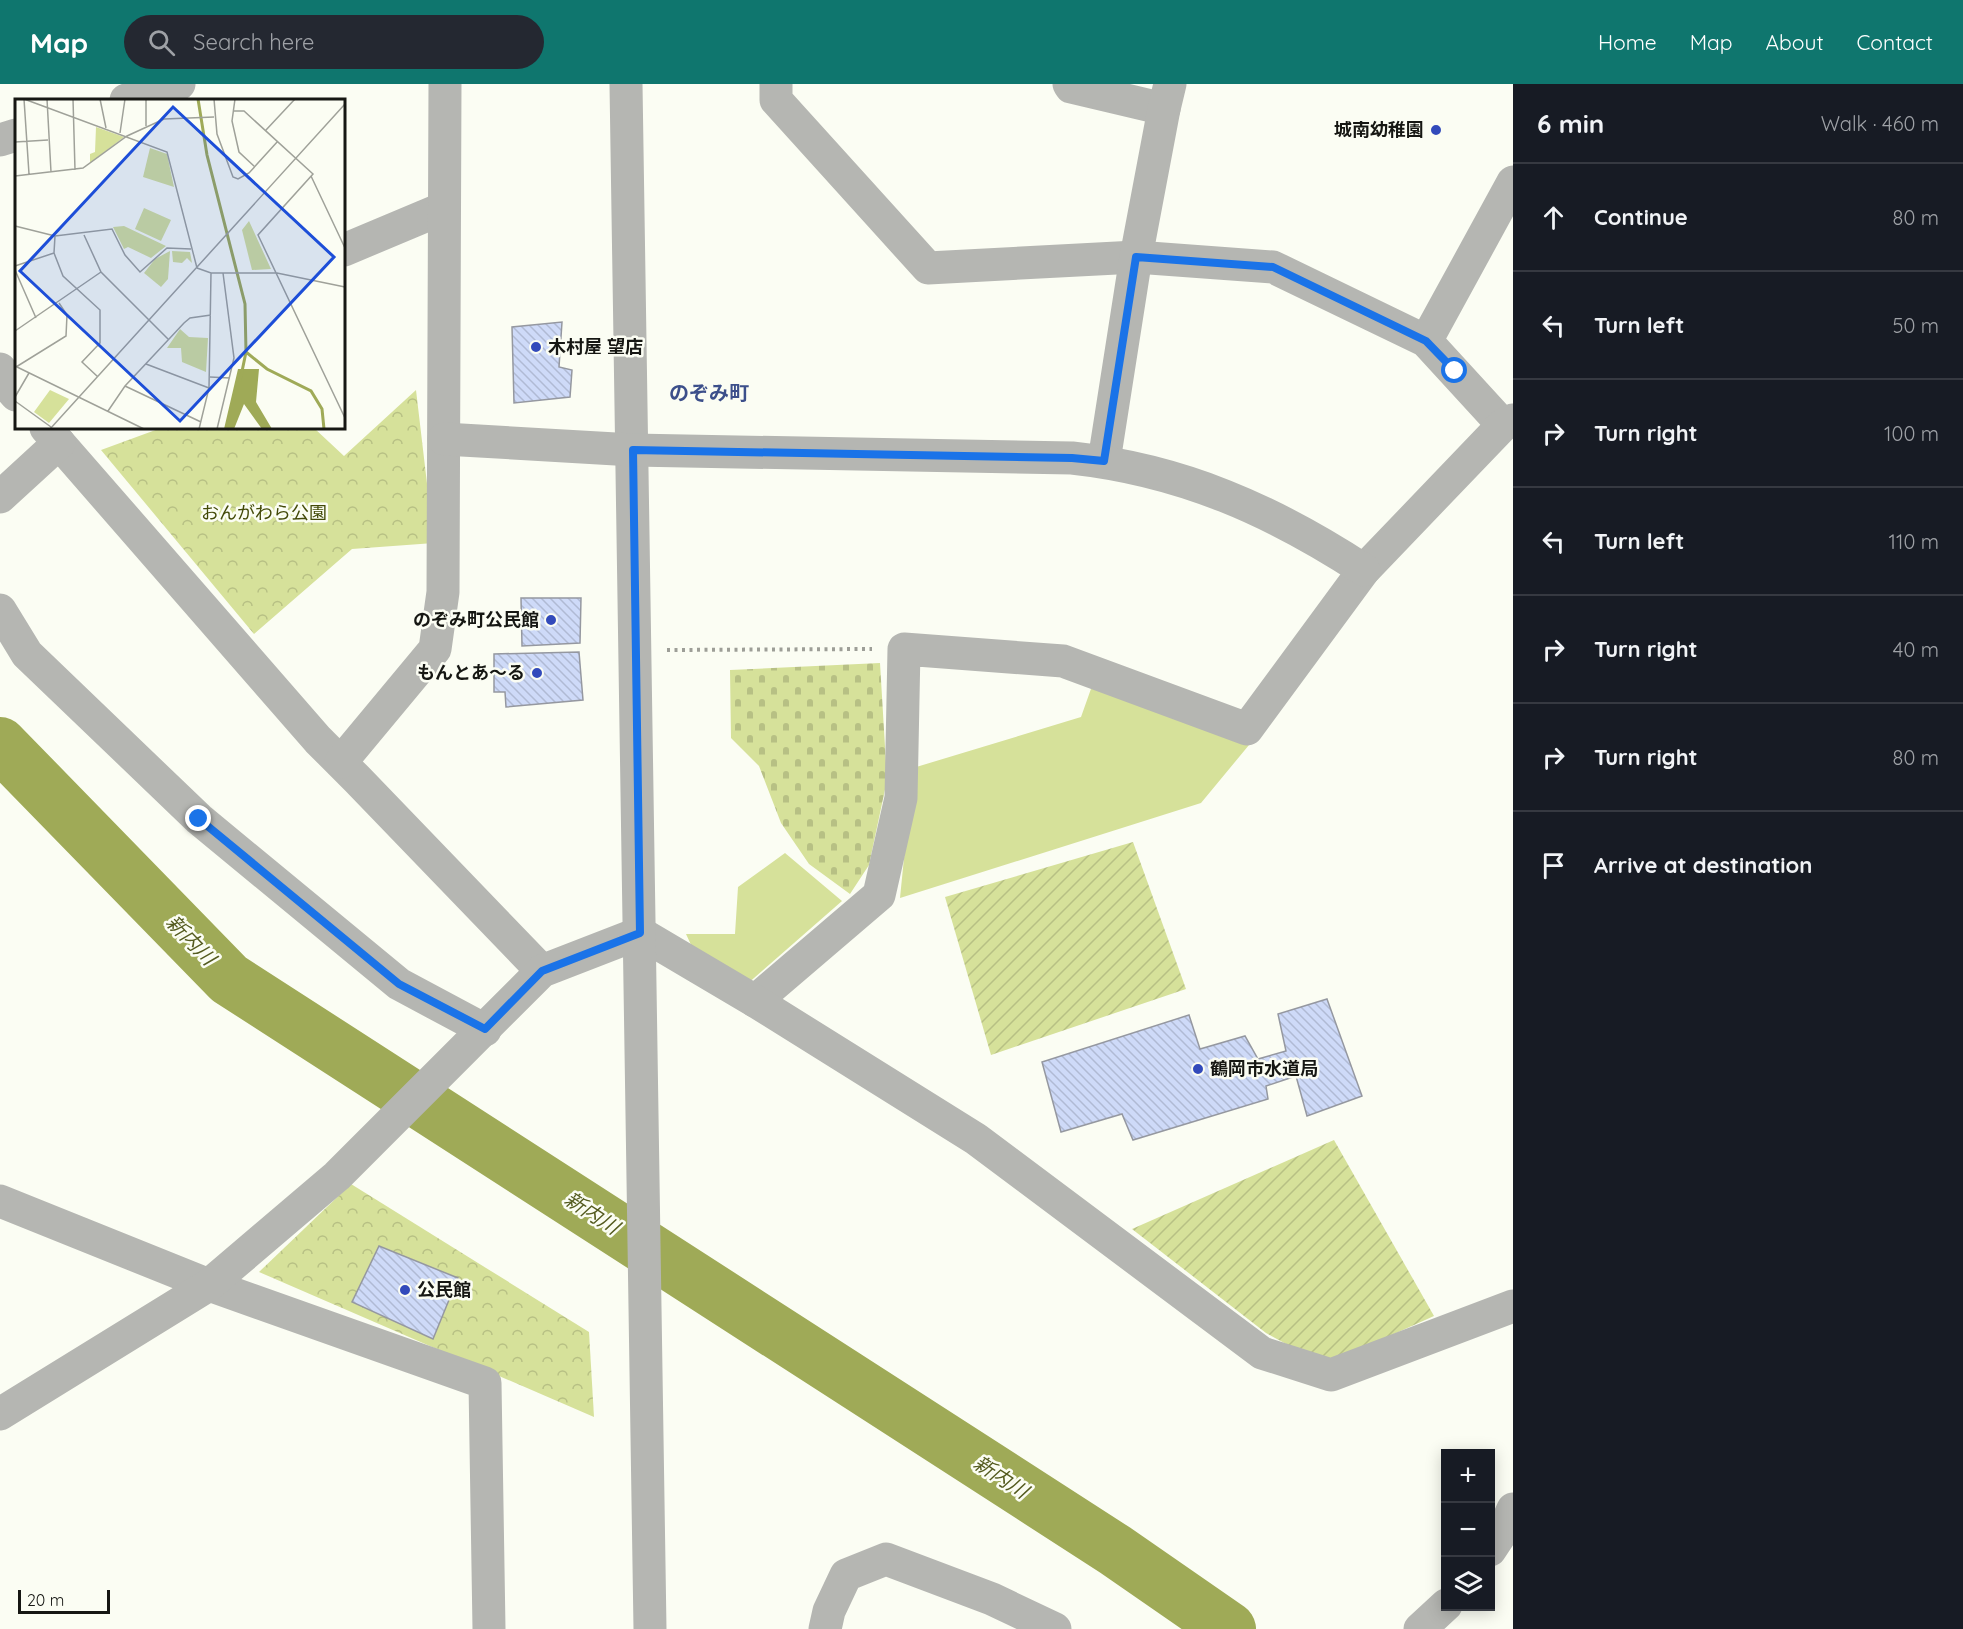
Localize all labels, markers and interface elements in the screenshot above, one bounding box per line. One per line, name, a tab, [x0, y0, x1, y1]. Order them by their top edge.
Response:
search box	[124, 15, 544, 69]
text: Map	[30, 25, 88, 60]
icon: search	[145, 26, 178, 59]
text: Search here	[193, 28, 315, 56]
text: Home	[1598, 29, 1657, 55]
text: Map	[1690, 29, 1733, 55]
text: About	[1766, 29, 1824, 55]
text: Contact	[1857, 29, 1933, 55]
inset map	[15, 99, 345, 429]
text: 6 min	[1537, 107, 1604, 140]
text: Walk · 460 m	[1821, 111, 1939, 136]
place label: 城南幼稚園	[1334, 118, 1424, 141]
marker: 城南幼稚園	[1429, 123, 1443, 137]
icon: ahead	[1537, 201, 1570, 234]
text: Continue	[1594, 203, 1688, 231]
text: 80 m	[1893, 205, 1939, 230]
icon: left	[1537, 309, 1570, 342]
text: Turn left	[1594, 311, 1684, 339]
text: 50 m	[1893, 313, 1939, 338]
place label: 木村屋 望店	[548, 335, 643, 358]
marker: 木村屋 望店	[529, 340, 543, 354]
route start	[1441, 357, 1467, 383]
district label: のぞみ町	[669, 380, 749, 405]
icon: right	[1537, 417, 1570, 450]
text: Turn right	[1594, 419, 1698, 447]
text: 100 m	[1884, 421, 1939, 446]
park label: おんがわら公園	[201, 501, 327, 524]
icon: left	[1537, 525, 1570, 558]
text: Turn left	[1594, 527, 1684, 555]
text: 110 m	[1889, 529, 1939, 554]
place label: のぞみ町公民館	[413, 608, 539, 631]
marker: のぞみ町公民館	[544, 613, 558, 627]
icon: right	[1537, 633, 1570, 666]
text: Turn right	[1594, 635, 1698, 663]
text: 40 m	[1893, 637, 1939, 662]
place label: もんとあ～る	[417, 661, 525, 684]
marker: もんとあ～る	[530, 666, 544, 680]
icon: right	[1537, 741, 1570, 774]
text: Turn right	[1594, 743, 1698, 771]
text: 80 m	[1893, 745, 1939, 770]
route end	[185, 805, 211, 831]
icon: arrive	[1537, 849, 1570, 882]
text: Arrive at destination	[1594, 851, 1812, 879]
water label: 新内川	[162, 909, 223, 971]
place label: 鶴岡市水道局	[1210, 1057, 1318, 1080]
marker: 鶴岡市水道局	[1191, 1062, 1205, 1076]
water label: 新内川	[560, 1186, 626, 1240]
place label: 公民館	[417, 1278, 471, 1301]
marker: 公民館	[398, 1283, 412, 1297]
map controls	[1441, 1449, 1495, 1611]
button: +	[1441, 1449, 1495, 1503]
water label: 新内川	[969, 1450, 1035, 1504]
button: −	[1441, 1503, 1495, 1557]
button: layers	[1441, 1557, 1495, 1611]
scale bar	[18, 1587, 110, 1614]
text: 20 m	[27, 1590, 64, 1610]

